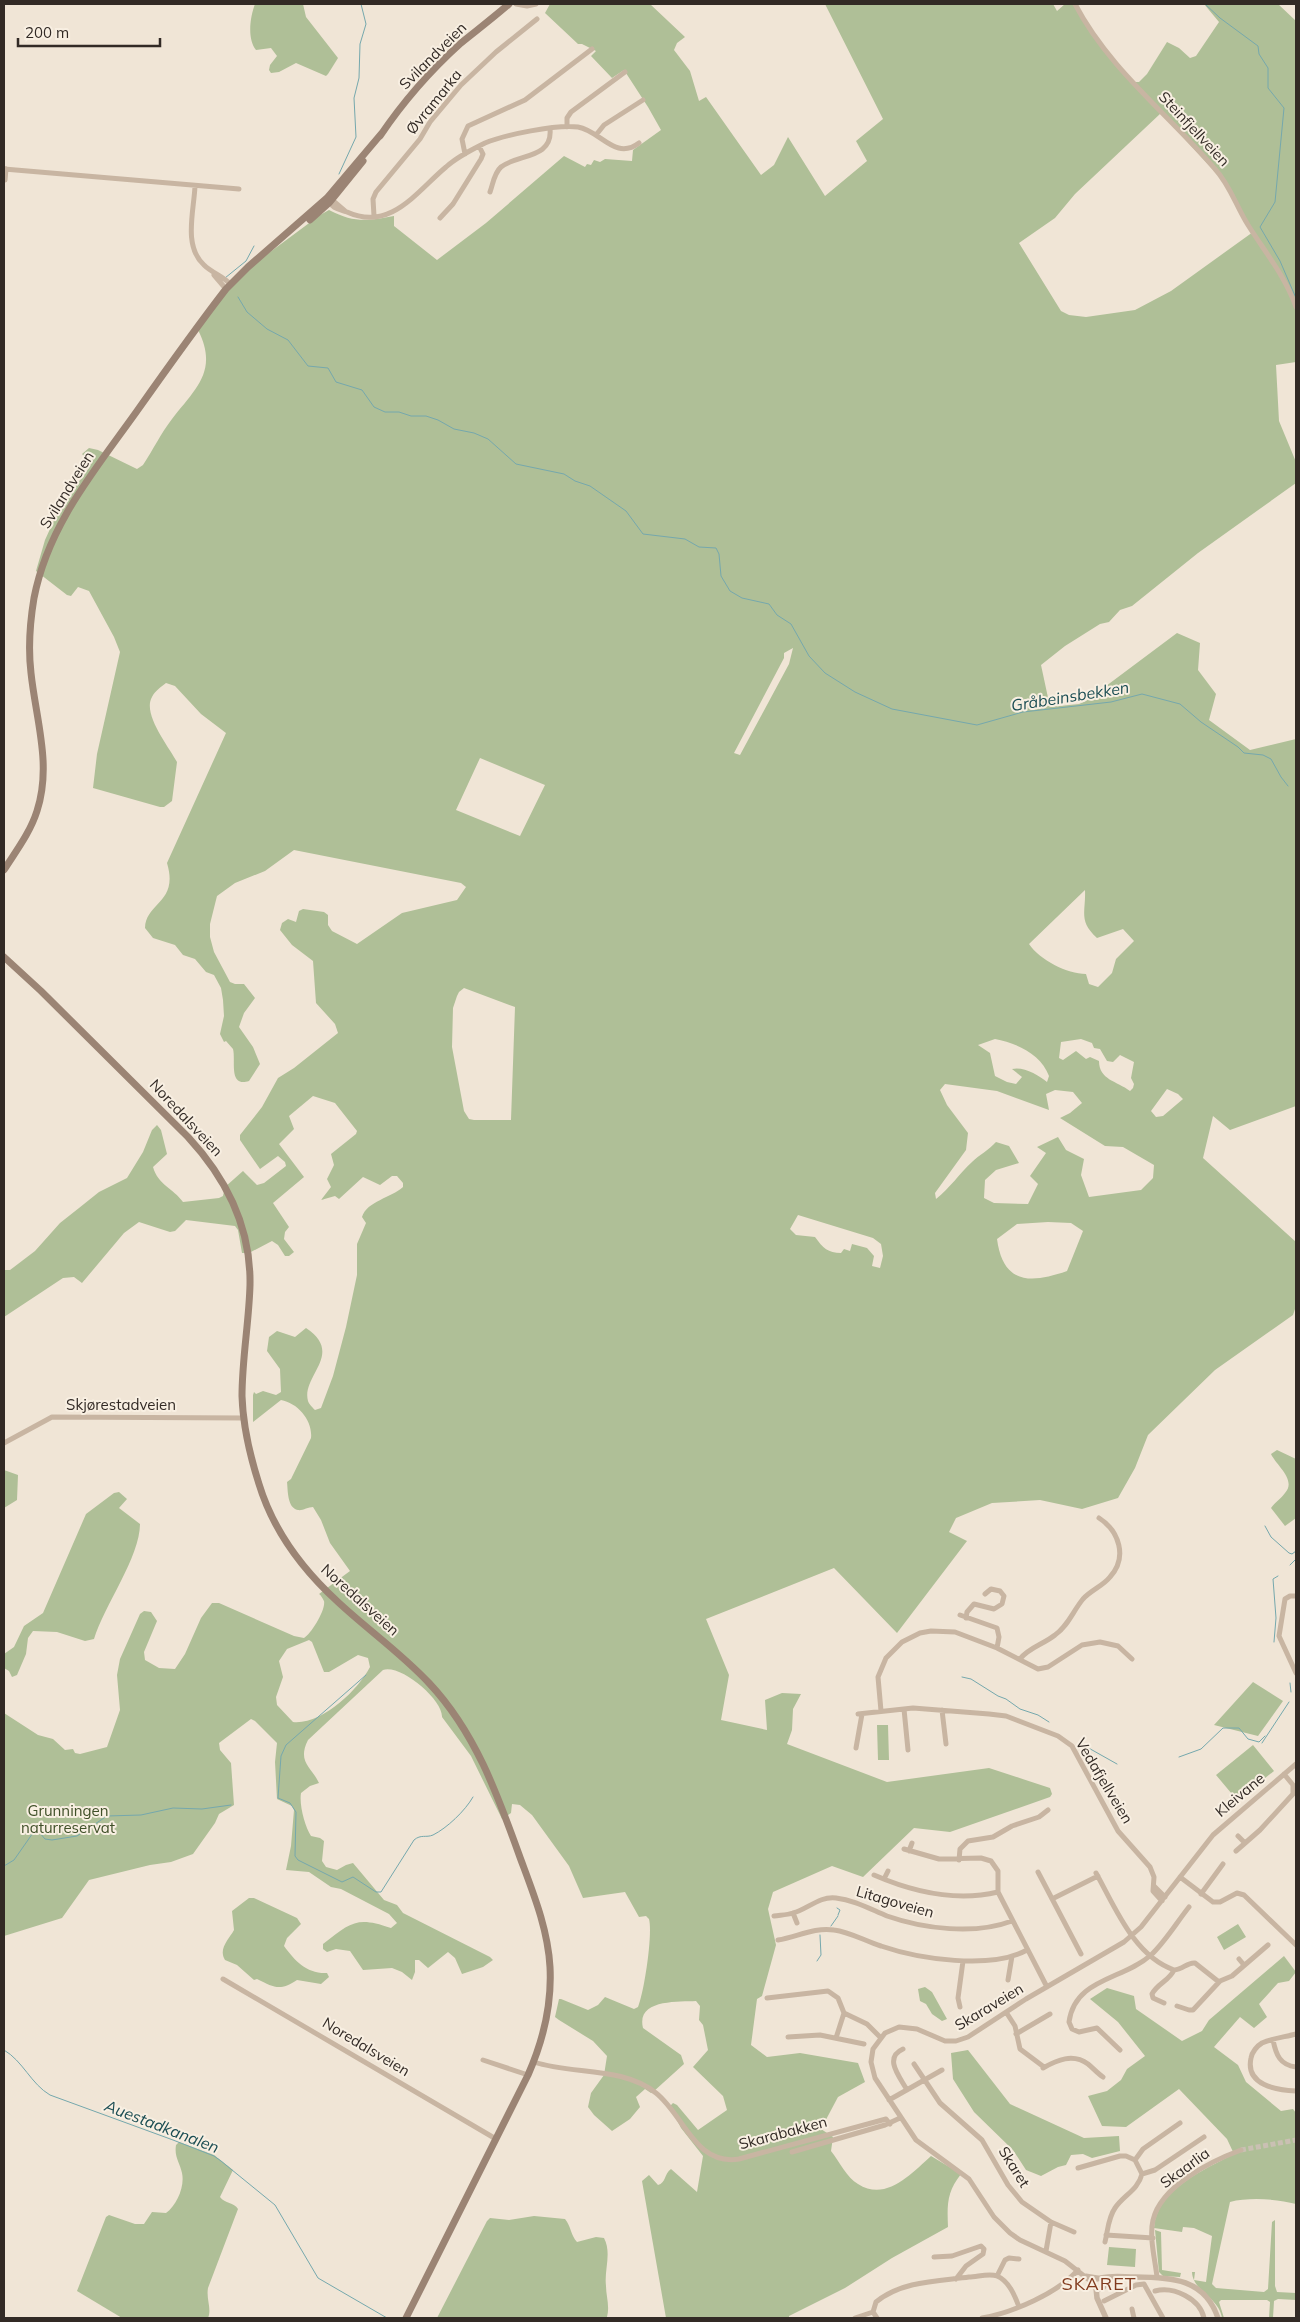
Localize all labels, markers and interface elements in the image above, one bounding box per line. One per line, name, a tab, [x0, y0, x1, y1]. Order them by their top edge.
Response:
scale bar	[18, 15, 160, 47]
street label: Svilandveien	[395, 18, 470, 93]
text: 200 m	[25, 23, 69, 42]
street label: Øvramarka	[402, 65, 466, 138]
street label: Steinfjellveien	[1155, 87, 1234, 170]
street label: Svilandveien	[35, 448, 98, 532]
water label: Gråbeinsbekken	[1010, 677, 1130, 715]
street label: Noredalsveien	[146, 1075, 227, 1160]
street label: Skjørestadveien	[66, 1395, 176, 1414]
street label: Noredalsveien	[317, 1560, 403, 1640]
street label: Vedafjellveien	[1072, 1735, 1137, 1827]
street label: Kleivane	[1211, 1769, 1268, 1821]
park label: Grunningen naturreservat	[21, 1801, 115, 1837]
street label: Litagoveien	[854, 1881, 936, 1922]
street label: Skaraveien	[951, 1979, 1027, 2034]
street label: Noredalsveien	[319, 2013, 413, 2080]
water label: Auestadkanalen	[101, 2095, 222, 2157]
street label: Skarabakken	[737, 2112, 829, 2153]
street label: Skaret	[995, 2143, 1034, 2191]
street label: Skaarlia	[1156, 2143, 1213, 2192]
district label: SKARET	[1061, 2272, 1137, 2295]

